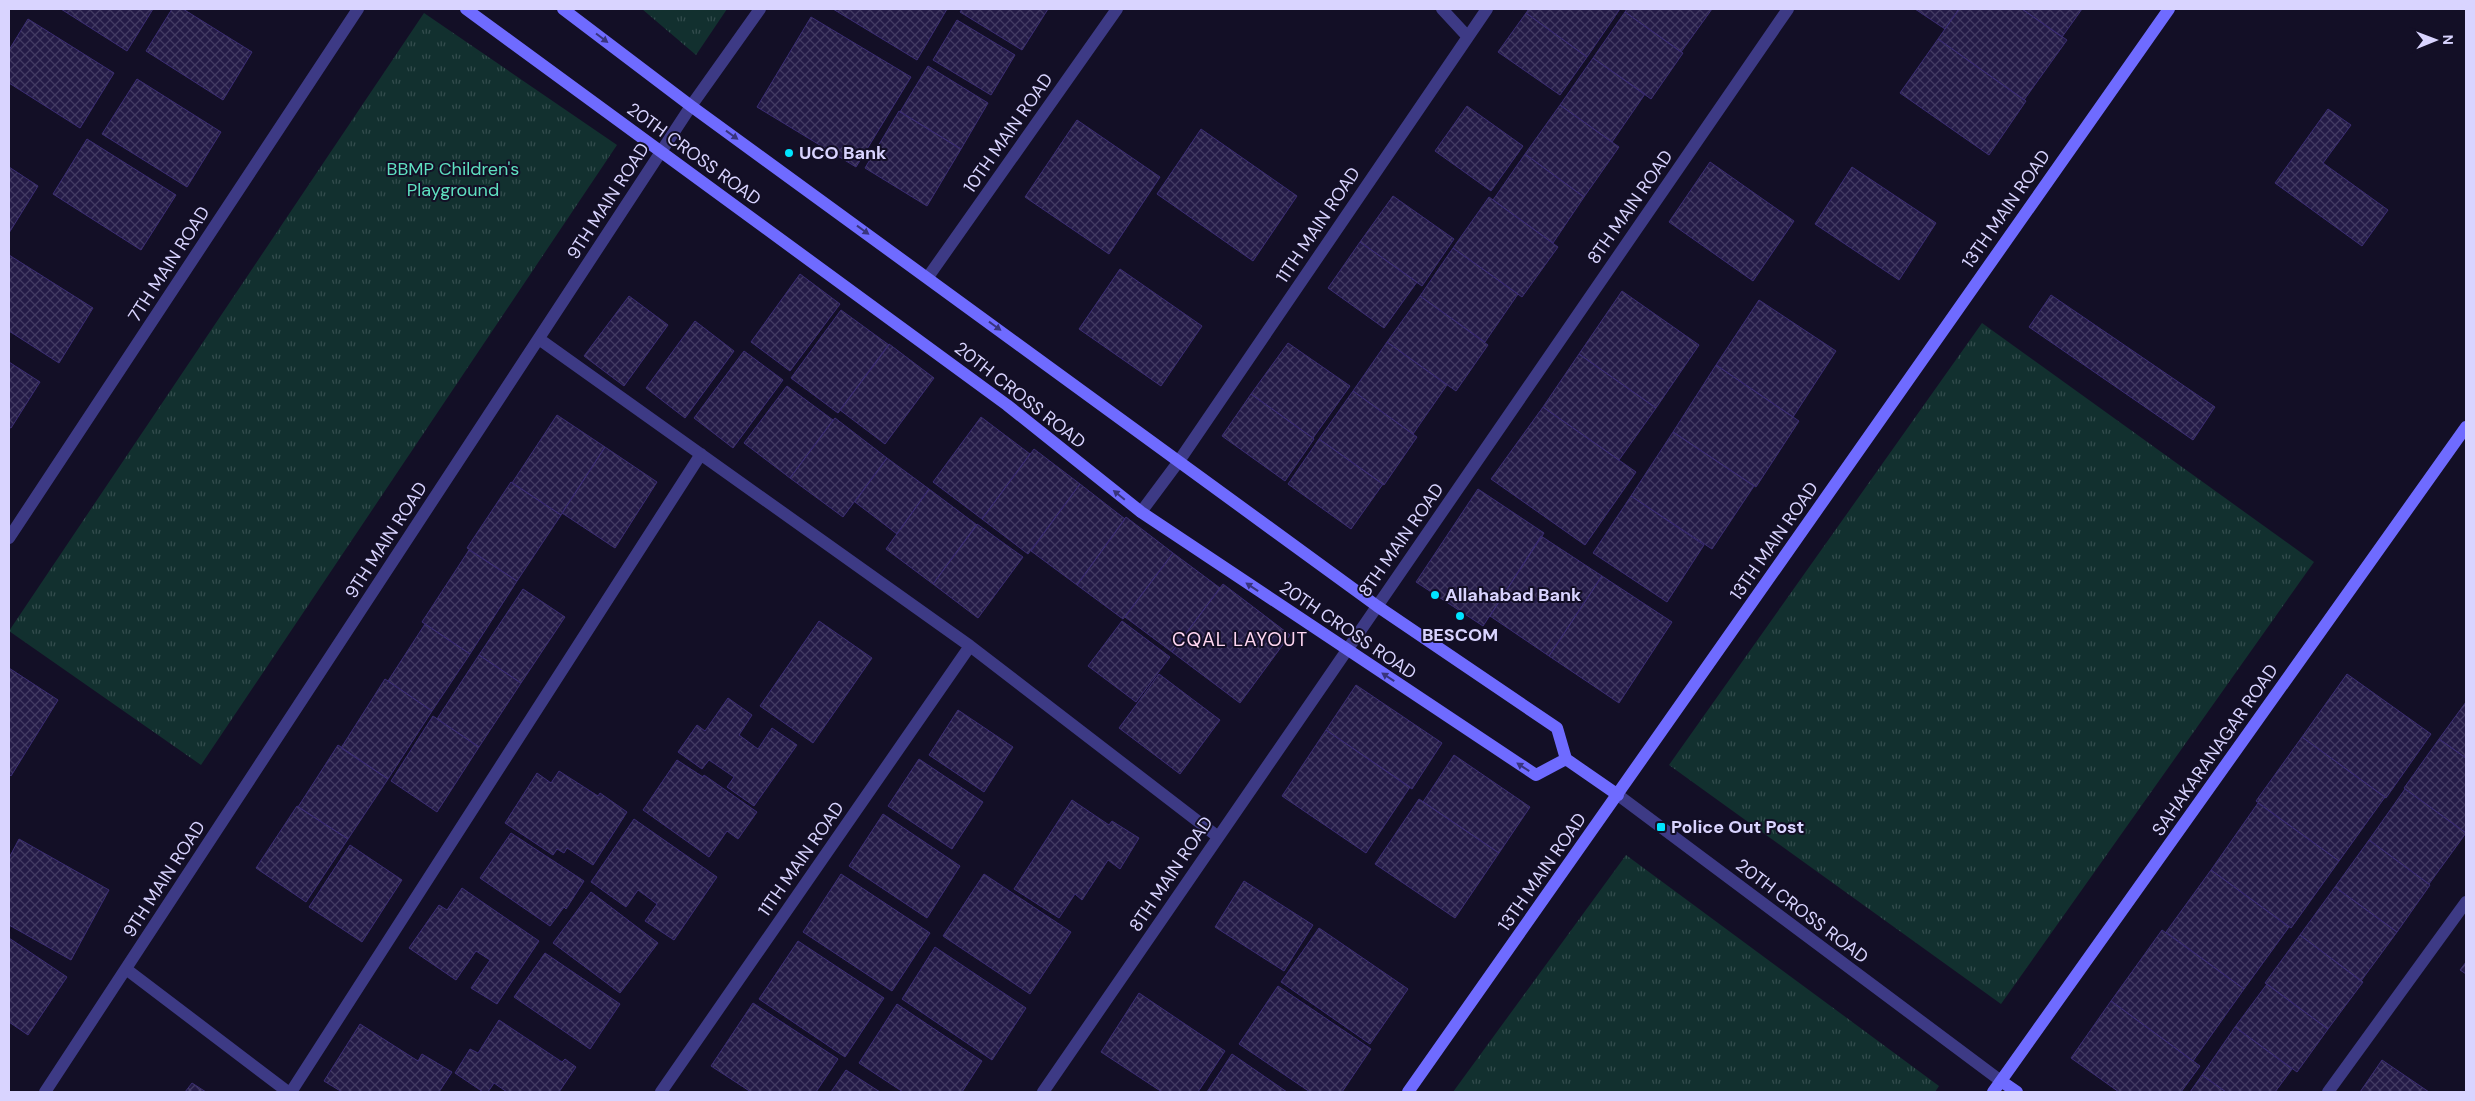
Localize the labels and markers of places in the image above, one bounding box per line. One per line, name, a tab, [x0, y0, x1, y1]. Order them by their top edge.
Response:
place label: UCO Bank	[799, 141, 887, 165]
marker: UCO Bank	[783, 147, 795, 159]
place label: Allahabad Bank	[1445, 583, 1582, 607]
marker: Allahabad Bank	[1429, 589, 1441, 601]
marker: BESCOM	[1454, 610, 1466, 622]
place label: BESCOM	[1422, 623, 1498, 647]
place label: Police Out Post	[1671, 815, 1804, 839]
marker: Police Out Post	[1655, 821, 1667, 833]

